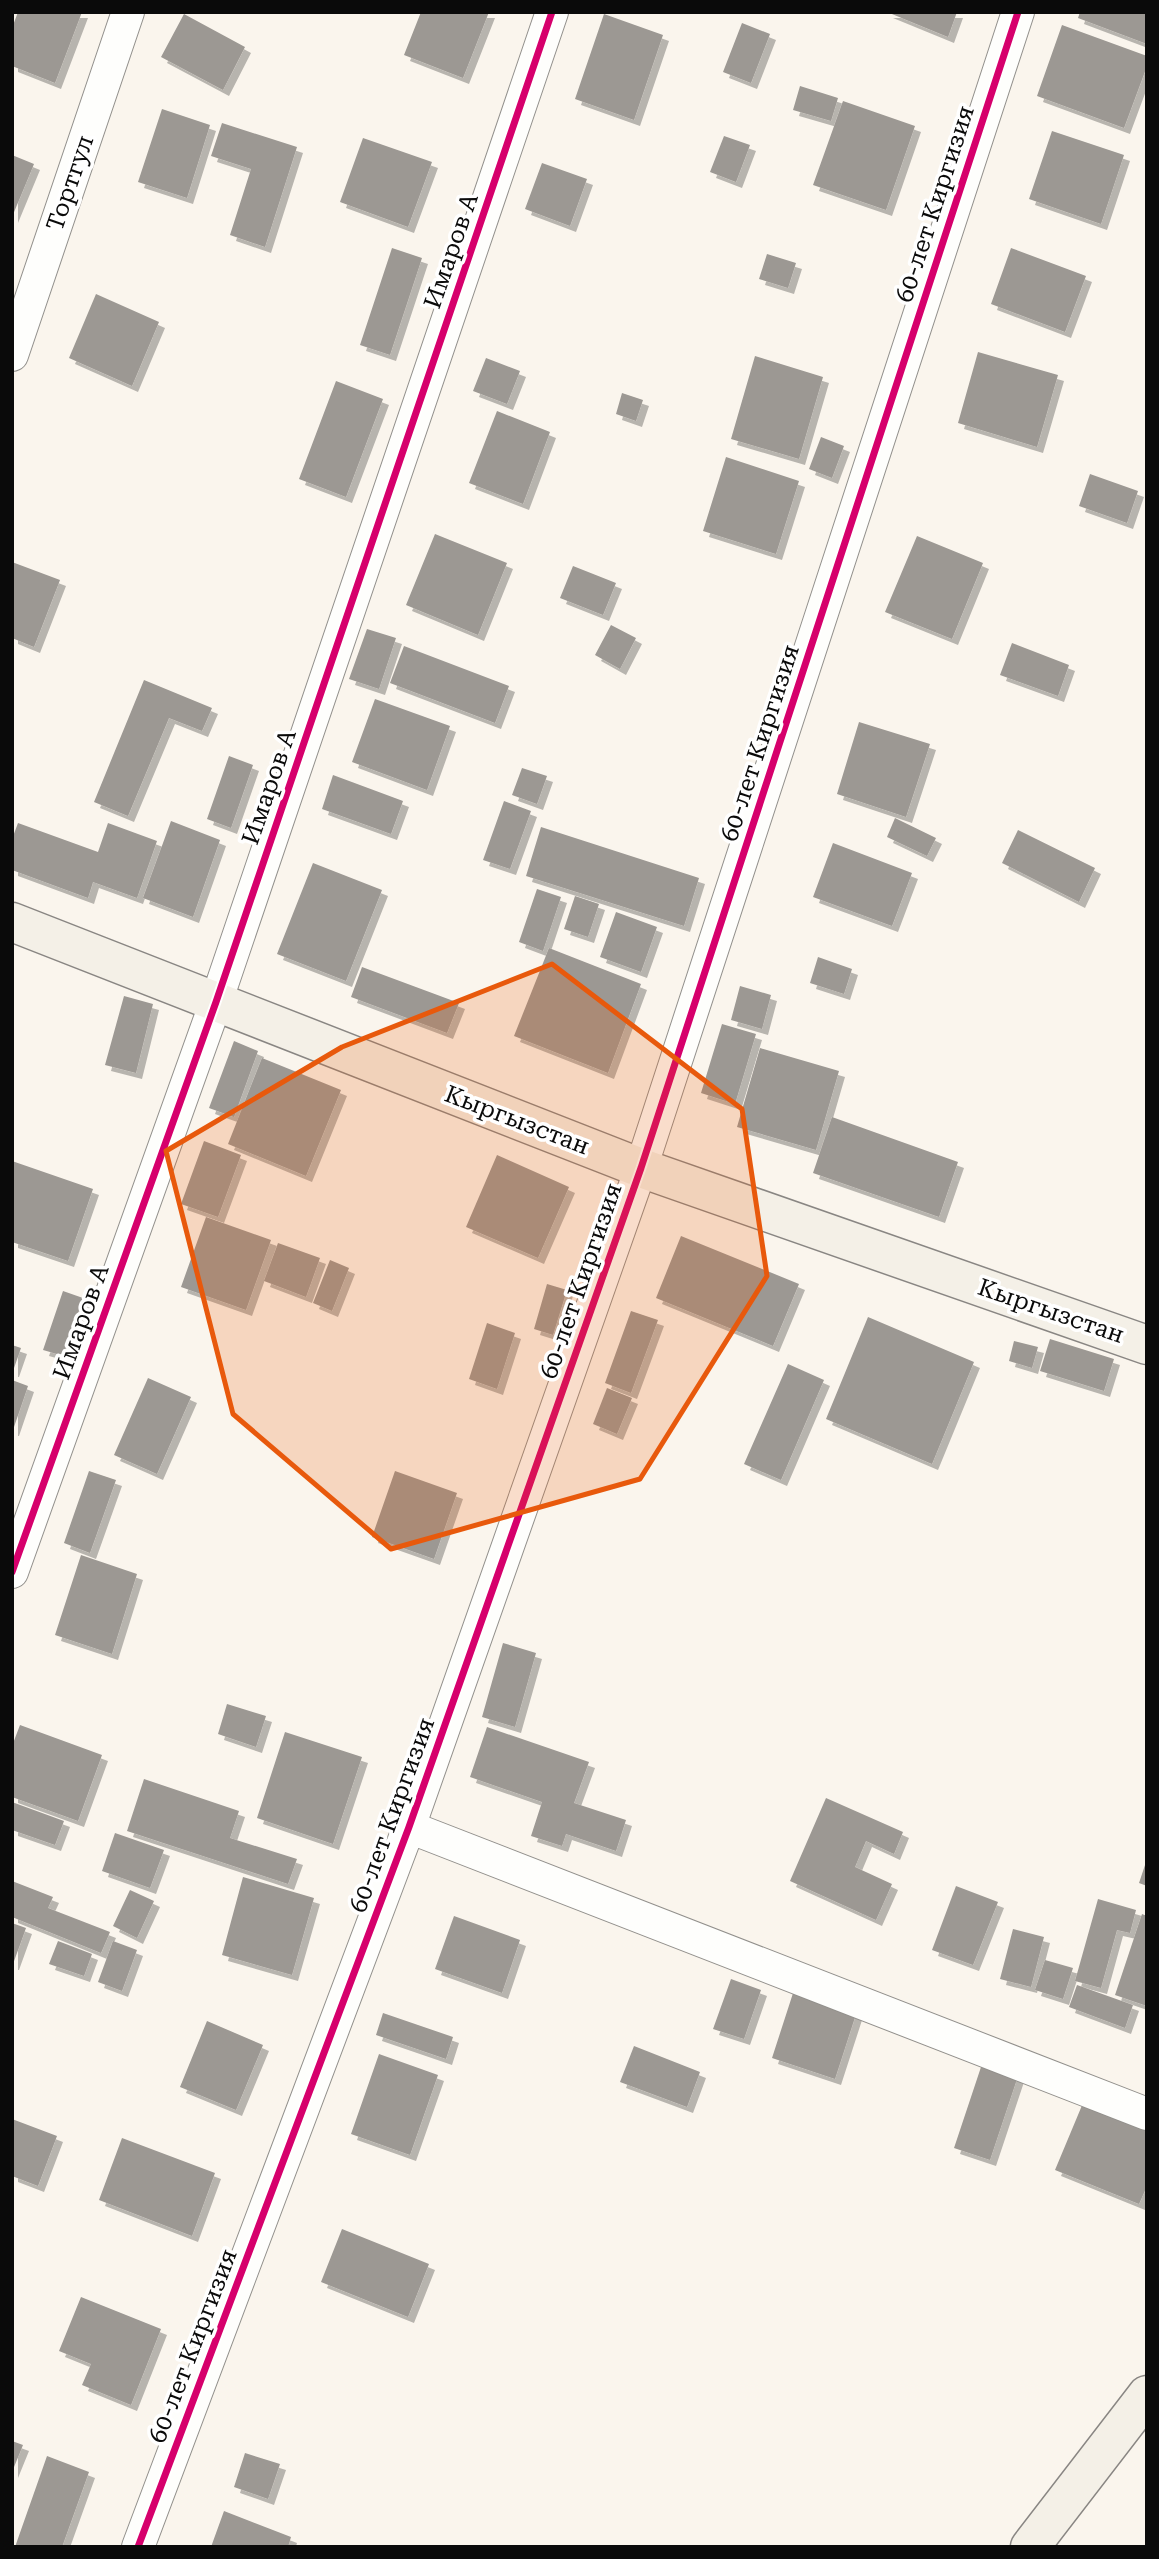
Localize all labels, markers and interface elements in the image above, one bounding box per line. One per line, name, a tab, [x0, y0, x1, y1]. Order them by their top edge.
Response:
street label: 60-лет Киргизия	[890, 102, 980, 306]
street label: Тортгул	[41, 131, 99, 235]
street label: Имаров А	[418, 189, 484, 312]
street label: 60-лет Киргизия	[715, 641, 805, 845]
street label: Имаров А	[236, 725, 302, 848]
street label: Кыргызстан	[441, 1080, 593, 1160]
street label: 60-лет Киргизия	[534, 1179, 628, 1383]
street label: Имаров А	[47, 1261, 115, 1383]
street label: Кыргызстан	[974, 1273, 1128, 1349]
street label: 60-лет Киргизия	[344, 1714, 440, 1916]
street label: 60-лет Киргизия	[143, 2245, 243, 2447]

